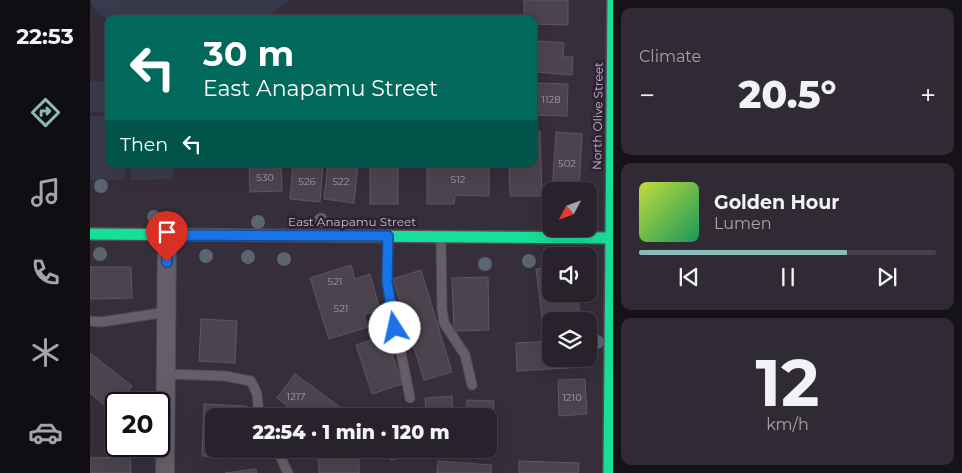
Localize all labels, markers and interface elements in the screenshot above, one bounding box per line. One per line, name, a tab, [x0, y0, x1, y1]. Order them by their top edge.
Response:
text: 22:53	[16, 23, 74, 50]
text: 30 m	[203, 32, 294, 75]
icon: left	[120, 35, 185, 100]
text: Climate	[639, 47, 701, 66]
street label: North Olive Street	[589, 62, 606, 170]
text: 20.5°	[739, 71, 836, 118]
text: East Anapamu Street	[203, 75, 438, 102]
text: −	[639, 78, 655, 112]
text: +	[920, 78, 936, 112]
house number: 1128	[541, 93, 561, 106]
icon: directions	[28, 95, 63, 130]
icon: left	[178, 130, 206, 158]
text: Then	[120, 133, 168, 156]
house number: 502	[558, 157, 576, 170]
house number: 530	[256, 171, 274, 184]
house number: 512	[451, 173, 466, 186]
icon: music	[28, 175, 63, 210]
house number: 526	[298, 175, 316, 188]
house number: 522	[333, 175, 350, 188]
north arrow	[542, 182, 598, 238]
map controls	[542, 182, 597, 367]
text: Golden Hour	[714, 191, 840, 214]
pin	[146, 211, 188, 262]
street label: East Anapamu Street	[288, 214, 416, 229]
text: Lumen	[714, 214, 772, 233]
icon: arrive	[153, 218, 181, 246]
button: sound	[542, 247, 597, 302]
icon: phone	[28, 255, 63, 290]
icon: previous	[675, 263, 703, 291]
icon: pause	[774, 263, 802, 291]
icon: next	[873, 263, 901, 291]
house number: 521	[328, 275, 342, 288]
position arrow	[368, 301, 420, 353]
house number: 521	[334, 302, 348, 315]
button: layers	[542, 312, 597, 367]
icon: climate	[28, 335, 63, 370]
text: 12	[756, 343, 819, 422]
house number: 1217	[287, 390, 306, 403]
house number: 1210	[562, 391, 582, 404]
speed limit sign: 20	[105, 392, 170, 457]
icon: car	[28, 415, 63, 450]
text: km/h	[766, 415, 809, 434]
text: 22:54 · 1 min · 120 m	[252, 421, 450, 444]

